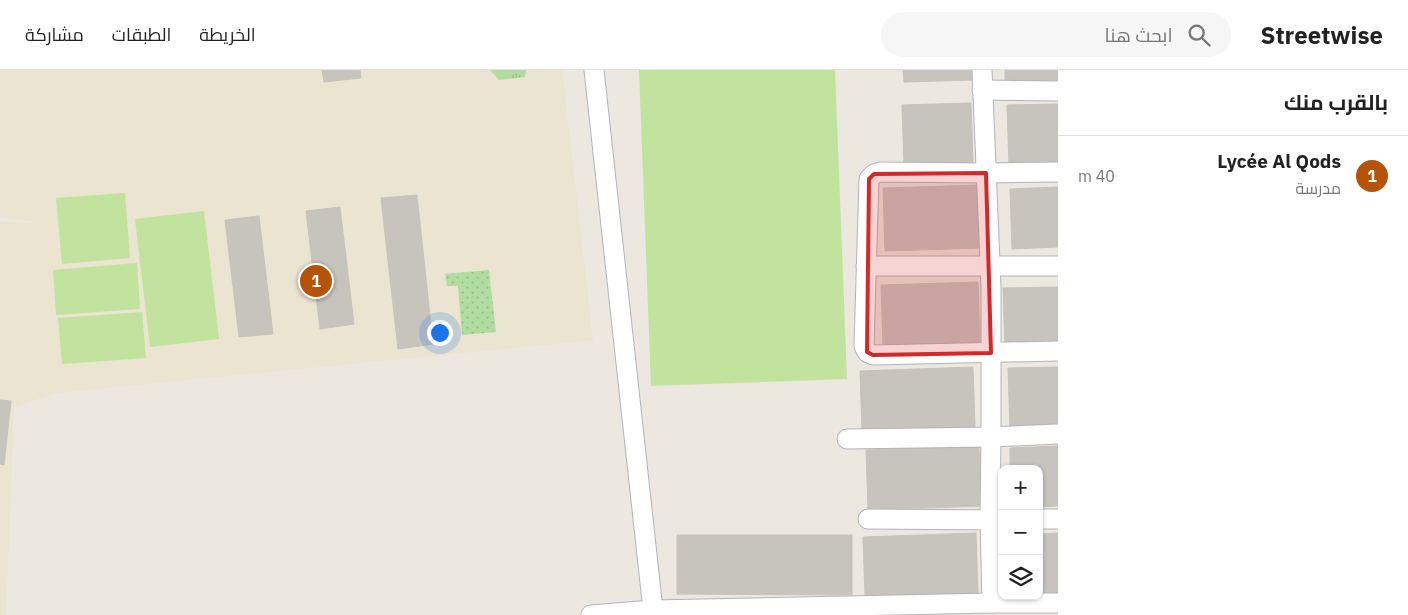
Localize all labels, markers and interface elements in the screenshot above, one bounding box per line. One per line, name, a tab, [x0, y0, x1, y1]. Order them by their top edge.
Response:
search box	[881, 12, 1231, 57]
text: Streetwise	[1261, 19, 1383, 51]
icon: search	[1185, 21, 1213, 49]
text: مشاركة	[25, 23, 84, 46]
text: الطبقات	[112, 23, 171, 46]
text: الخريطة	[199, 23, 256, 46]
text: ابحث هنا	[1105, 23, 1173, 47]
text: بالقرب منك	[1284, 88, 1388, 116]
text: Lycée Al Qods	[1217, 149, 1341, 173]
text: 40 m	[1078, 166, 1115, 186]
text: 1	[1367, 166, 1377, 186]
text: مدرسة	[1295, 178, 1341, 198]
pin: 1	[300, 262, 332, 300]
your location	[427, 320, 453, 346]
map controls	[998, 465, 1043, 600]
button: +	[998, 465, 1043, 510]
button: −	[998, 510, 1043, 555]
button: layers	[998, 555, 1043, 600]

